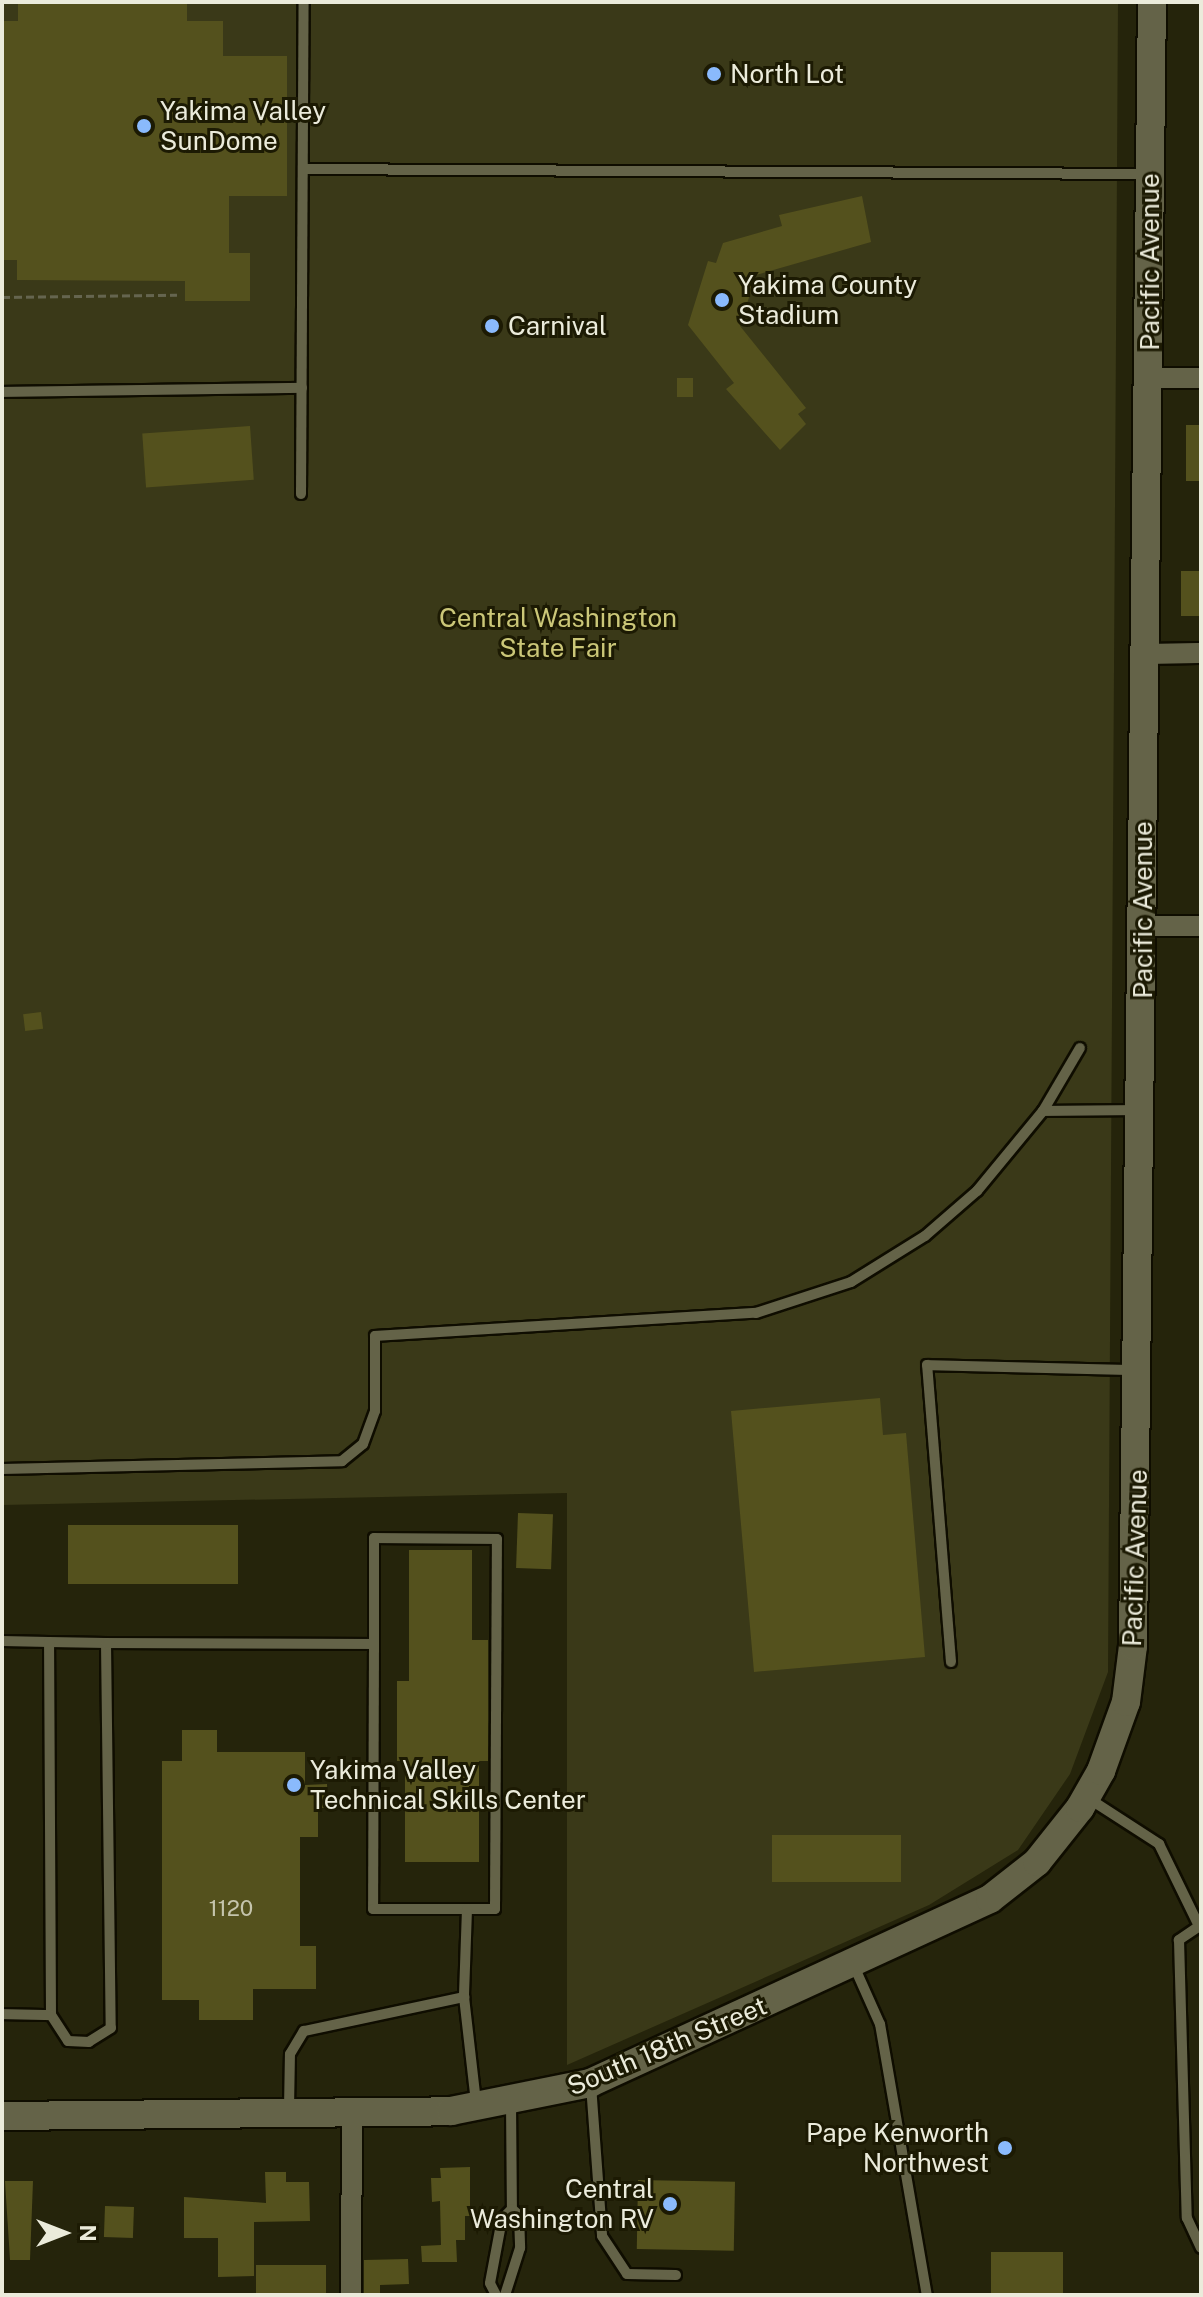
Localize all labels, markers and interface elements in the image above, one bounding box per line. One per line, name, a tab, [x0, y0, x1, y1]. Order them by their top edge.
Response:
place label: North Lot	[730, 58, 844, 90]
marker: North Lot	[705, 65, 723, 83]
place label: Yakima Valley SunDome	[160, 95, 327, 156]
marker: Yakima Valley SunDome	[135, 117, 153, 135]
street label: Pacific Avenue	[1134, 173, 1166, 351]
place label: Yakima County Stadium	[738, 269, 917, 330]
marker: Yakima County Stadium	[713, 291, 731, 309]
place label: Carnival	[508, 310, 607, 342]
marker: Carnival	[483, 317, 501, 335]
park label: Central Washington State Fair	[439, 602, 677, 664]
street label: Pacific Avenue	[1127, 821, 1159, 999]
street label: Pacific Avenue	[1116, 1469, 1154, 1647]
place label: Yakima Valley Technical Skills Center	[310, 1754, 586, 1816]
marker: Yakima Valley Technical Skills Center	[285, 1776, 303, 1794]
house number: 1120	[209, 1896, 253, 1922]
street label: South 18th Street	[563, 1990, 771, 2102]
place label: Pape Kenworth Northwest	[806, 2117, 989, 2178]
marker: Pape Kenworth Northwest	[996, 2139, 1014, 2157]
place label: Central Washington RV	[470, 2173, 654, 2234]
north arrow	[24, 2193, 104, 2273]
marker: Central Washington RV	[661, 2195, 679, 2213]
text: N	[75, 2224, 101, 2242]

